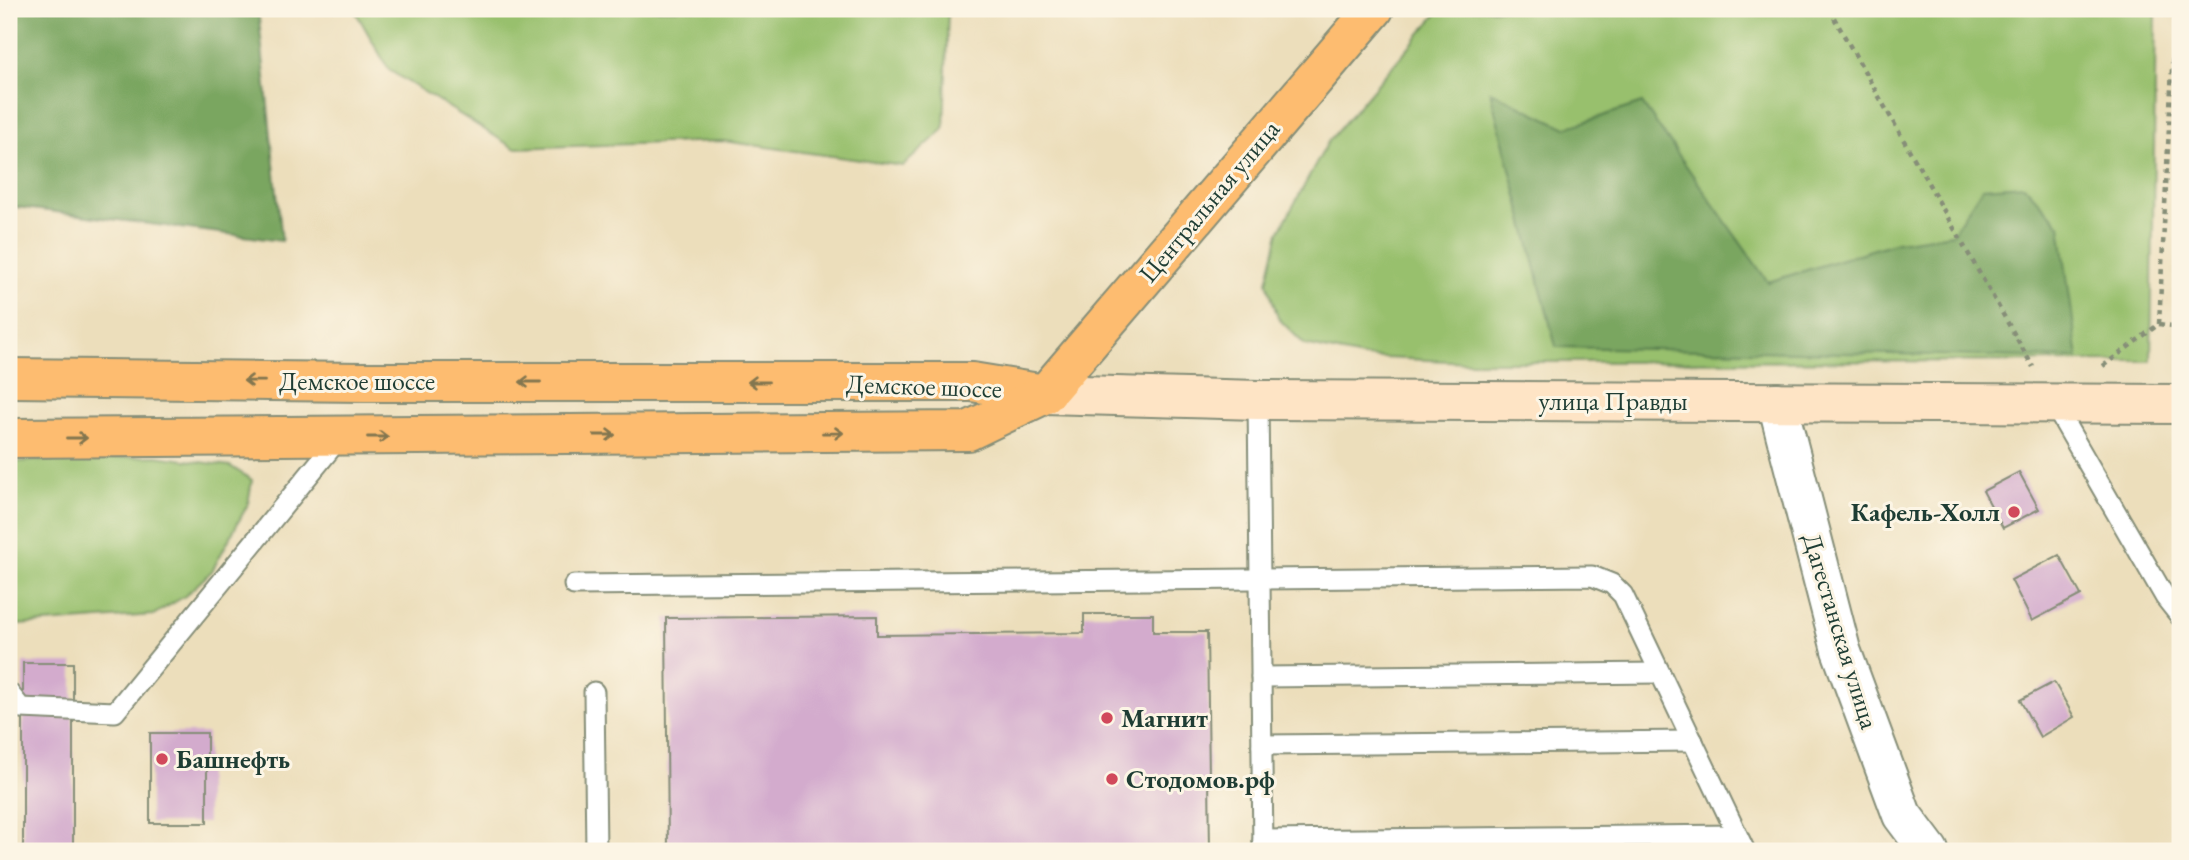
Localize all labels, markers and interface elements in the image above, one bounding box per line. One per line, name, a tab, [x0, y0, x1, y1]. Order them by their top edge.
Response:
street label: Центральная улица	[1131, 112, 1287, 289]
street label: Демское шоссе	[279, 364, 435, 398]
street label: Демское шоссе	[845, 366, 1003, 406]
one-way arrow	[242, 374, 265, 387]
one-way arrow	[519, 375, 542, 389]
one-way arrow	[746, 375, 769, 389]
street label: улица Правды	[1538, 384, 1688, 418]
one-way arrow	[821, 426, 844, 440]
one-way arrow	[594, 428, 617, 442]
one-way arrow	[366, 430, 389, 444]
one-way arrow	[65, 431, 88, 445]
place label: Кафель-Холл	[1851, 495, 2000, 529]
marker: Кафель-Холл	[2006, 504, 2022, 520]
street label: Дагестанская улица	[1795, 529, 1887, 734]
place label: Магнит	[1121, 701, 1208, 735]
marker: Магнит	[1099, 710, 1115, 726]
place label: Башнефть	[176, 742, 290, 776]
marker: Башнефть	[154, 751, 170, 767]
place label: Стодомов.рф	[1126, 762, 1275, 796]
marker: Стодомов.рф	[1104, 771, 1120, 787]

